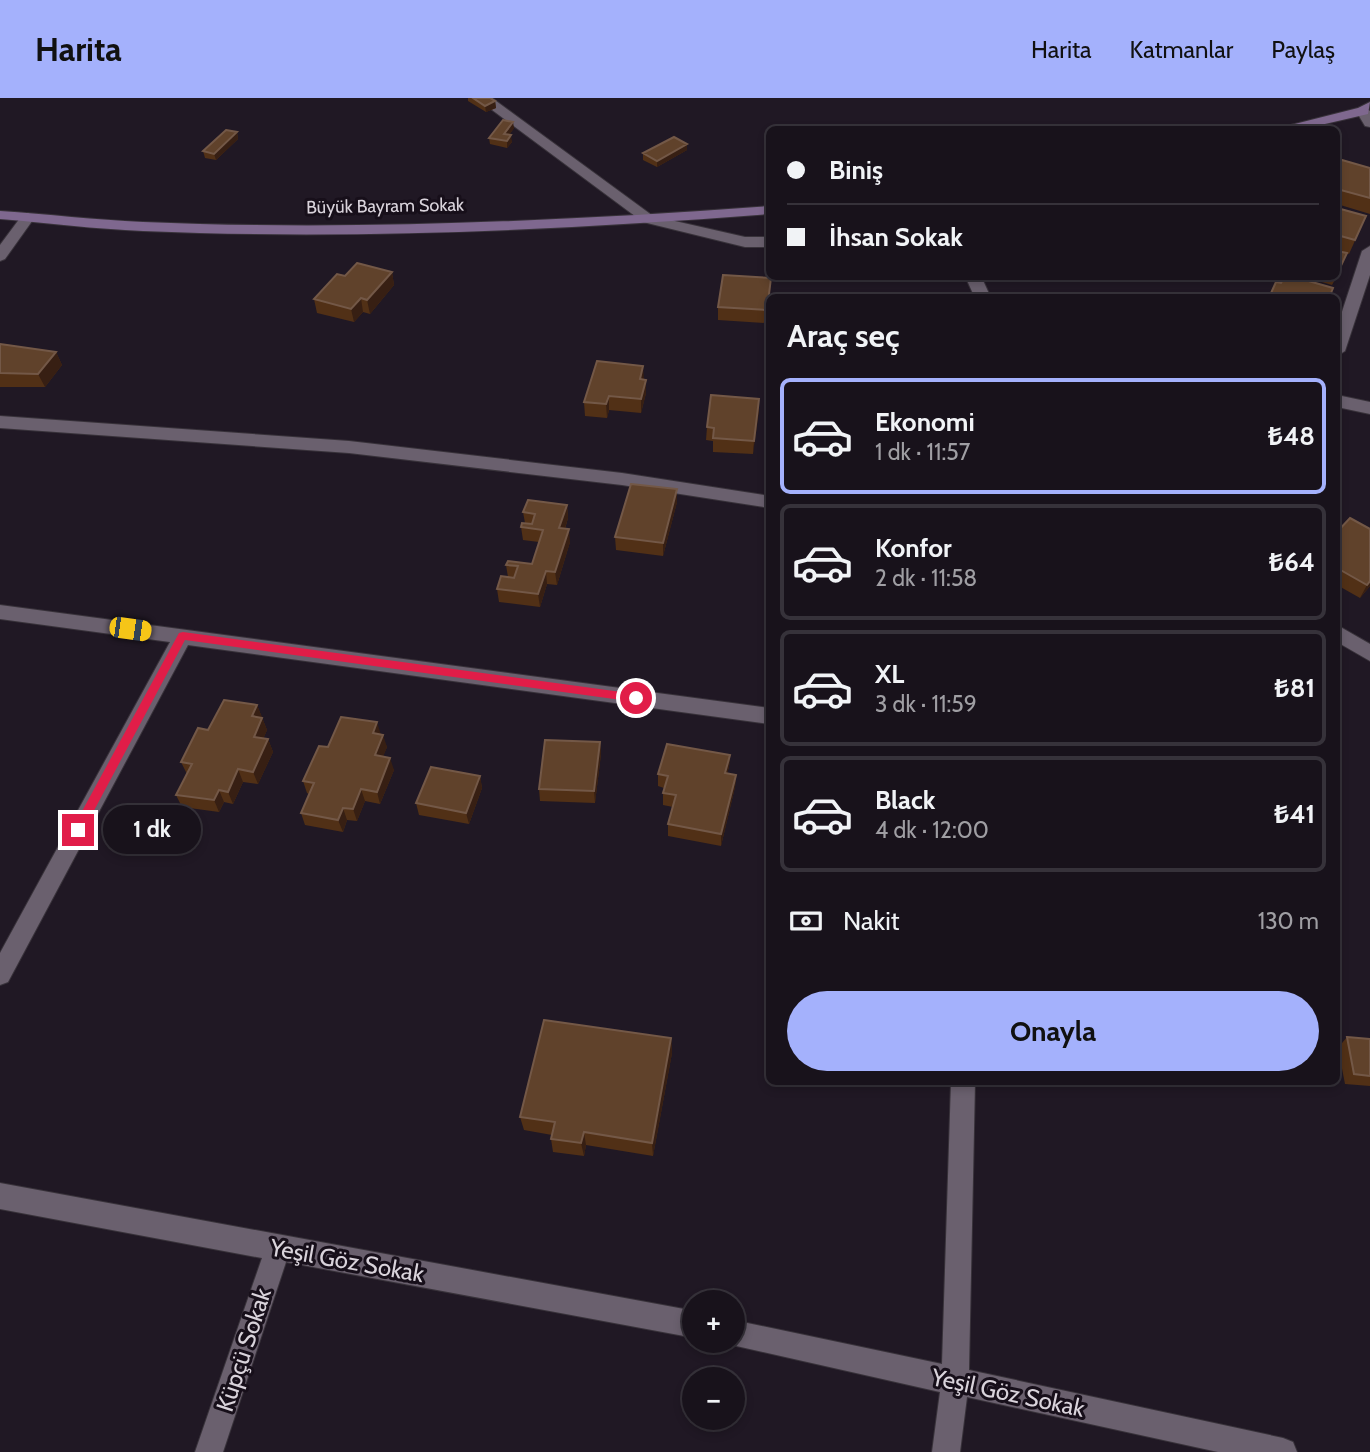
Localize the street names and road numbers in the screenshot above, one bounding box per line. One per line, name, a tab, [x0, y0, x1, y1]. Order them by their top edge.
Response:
street label: Büyük Bayram Sokak	[306, 194, 465, 218]
street label: Yeşil Göz Sokak	[267, 1233, 427, 1288]
street label: Küpçü Sokak	[210, 1284, 277, 1415]
street label: Yeşil Göz Sokak	[928, 1362, 1088, 1423]

